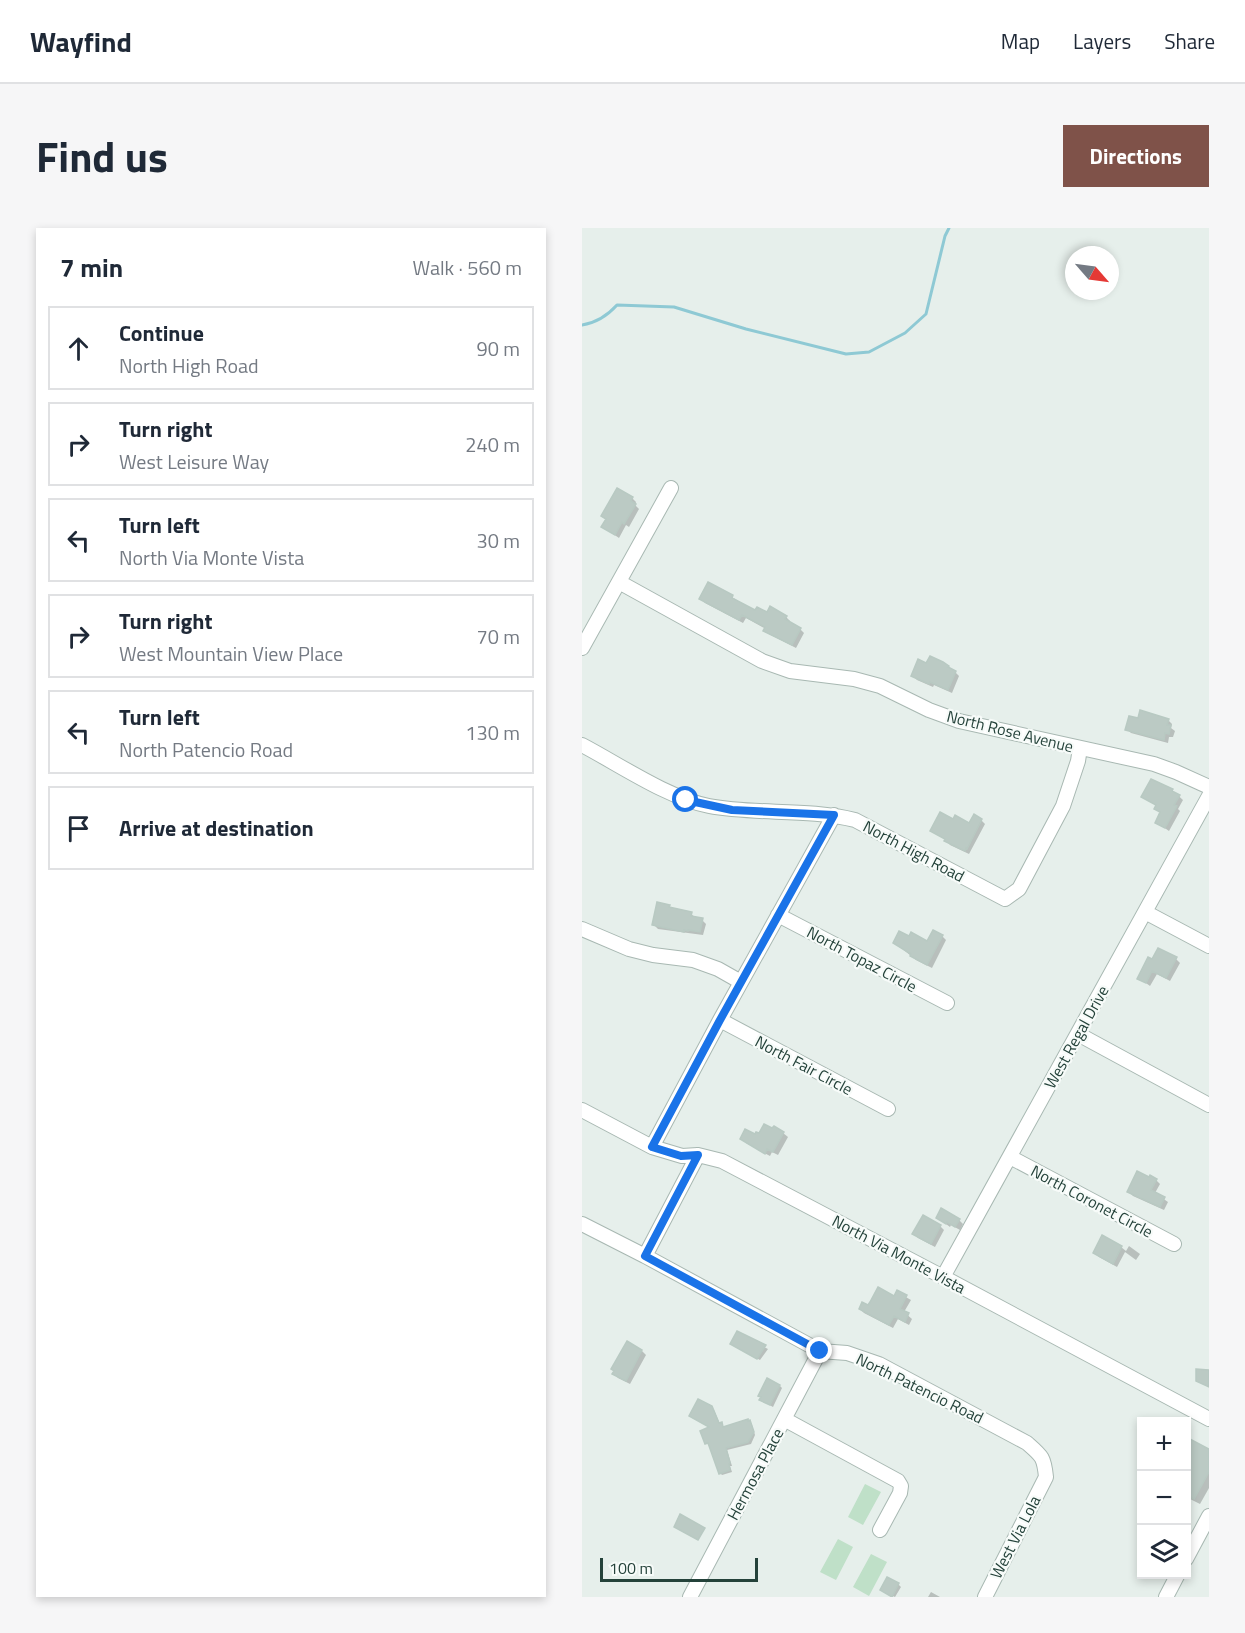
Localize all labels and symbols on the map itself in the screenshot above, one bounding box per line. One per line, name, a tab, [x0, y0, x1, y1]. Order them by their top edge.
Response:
north arrow	[1065, 246, 1119, 300]
street label: North Rose Avenue	[944, 704, 1076, 758]
route start	[672, 786, 698, 812]
street label: North High Road	[859, 814, 969, 888]
street label: North Topaz Circle	[803, 920, 921, 998]
street label: West Regal Drive	[1038, 981, 1114, 1093]
street label: North Fair Circle	[751, 1029, 857, 1101]
street label: North Coronet Circle	[1027, 1159, 1157, 1243]
street label: North Via Monte Vista	[828, 1209, 970, 1299]
route end	[806, 1337, 832, 1363]
street label: North Patencio Road	[852, 1347, 988, 1429]
street label: Hermosa Place	[721, 1424, 789, 1524]
street label: West Via Lola	[984, 1491, 1046, 1583]
scale bar	[600, 1555, 758, 1582]

